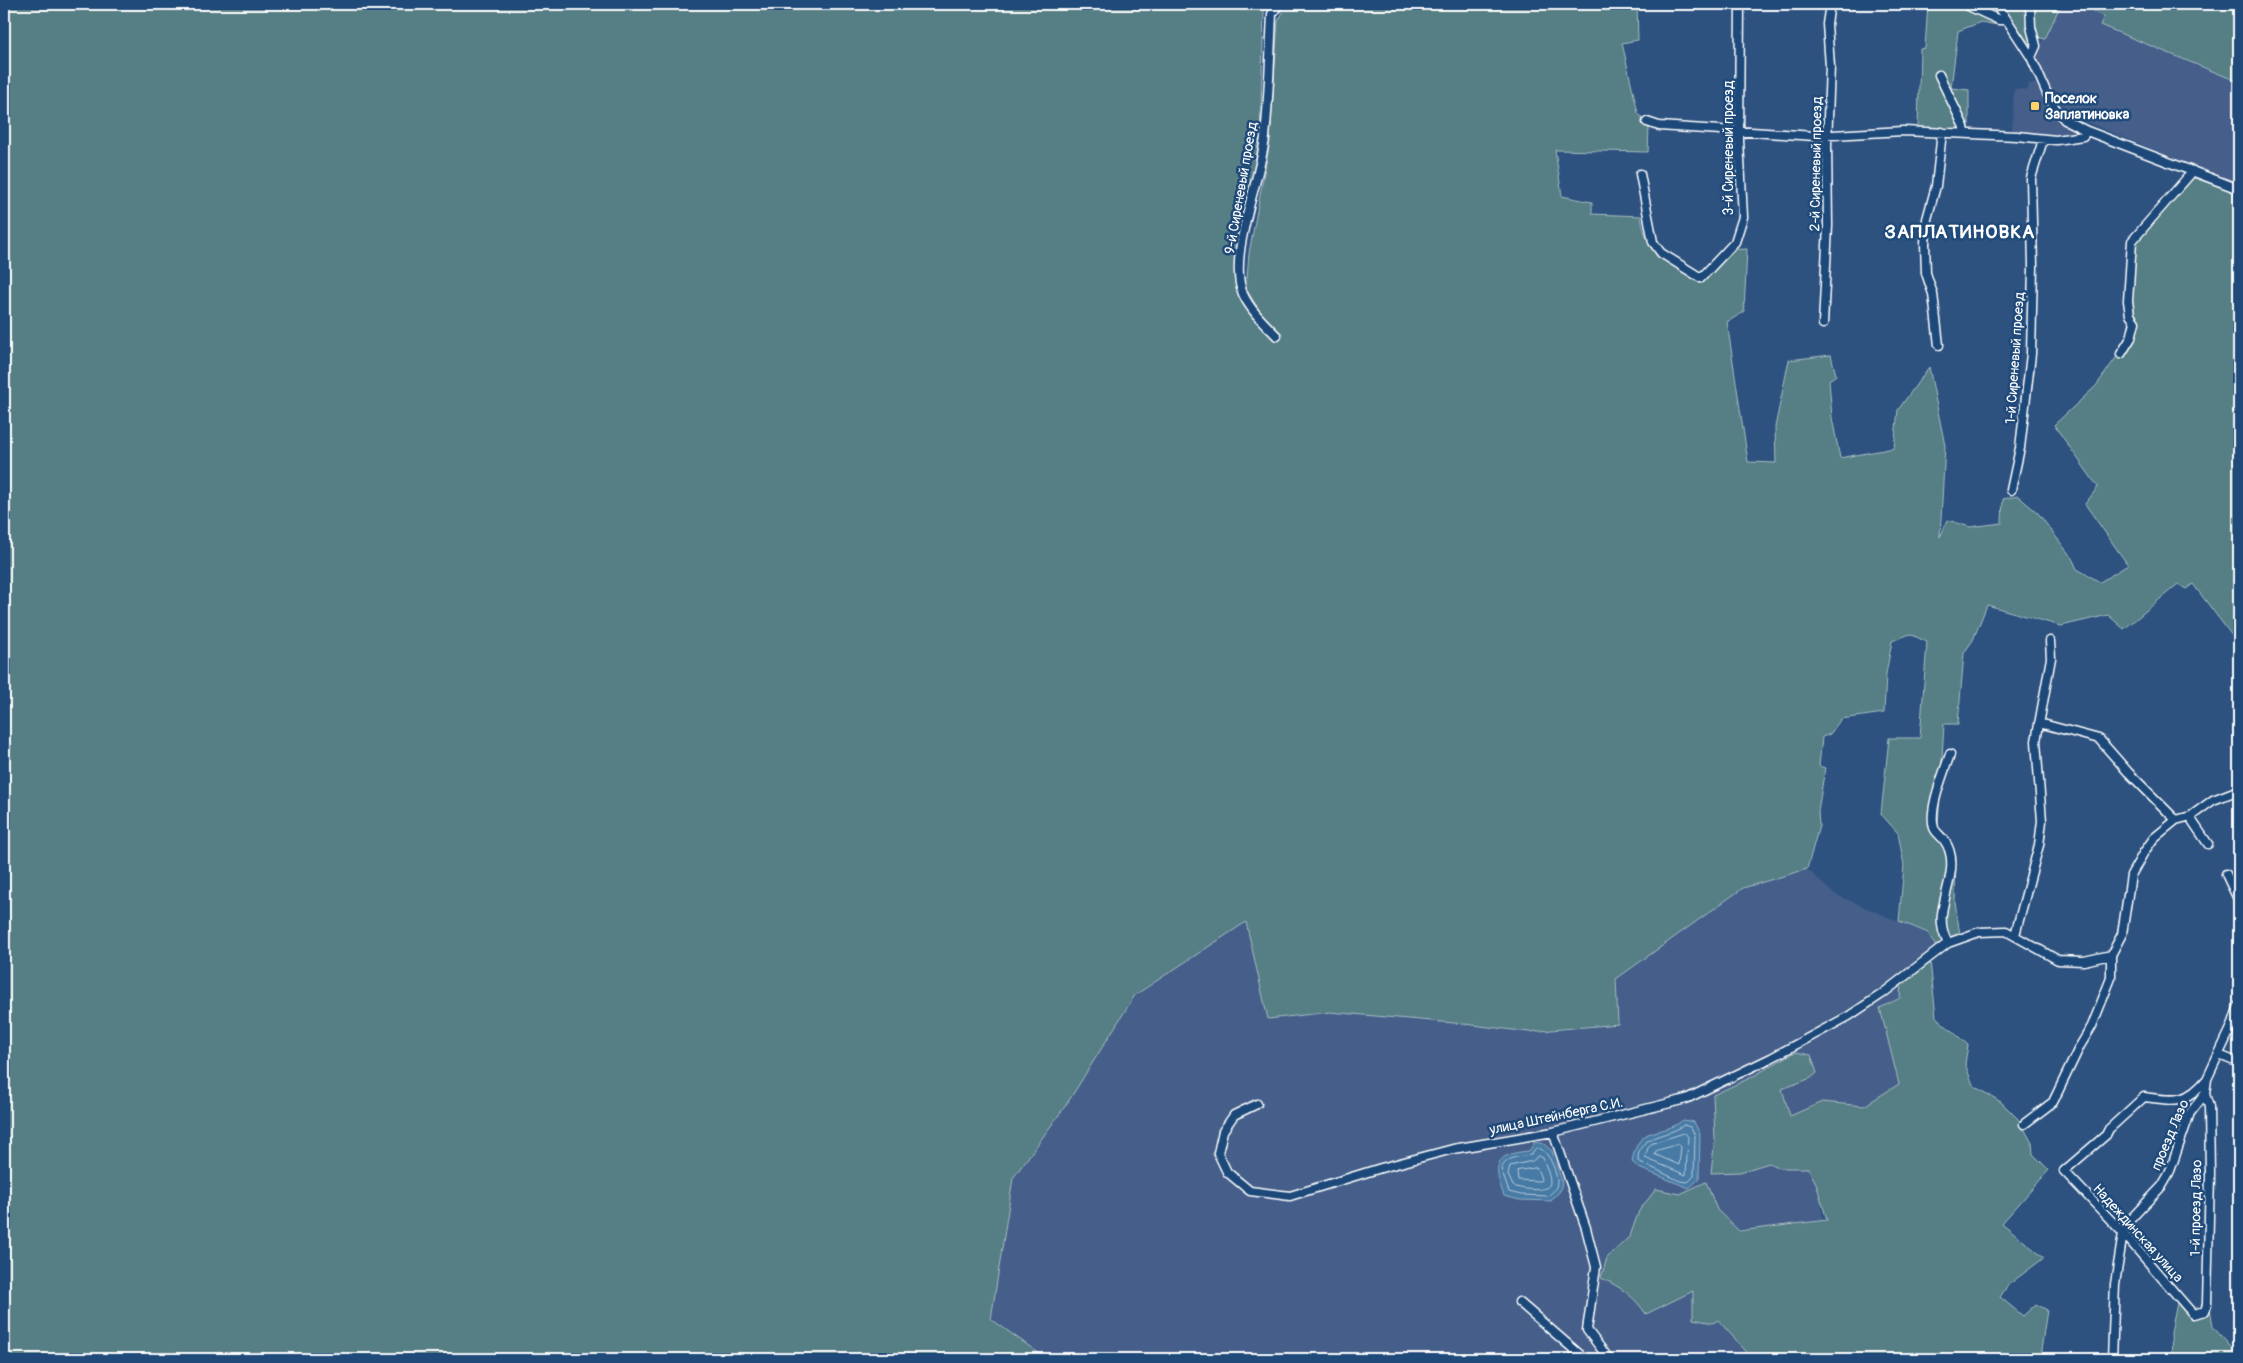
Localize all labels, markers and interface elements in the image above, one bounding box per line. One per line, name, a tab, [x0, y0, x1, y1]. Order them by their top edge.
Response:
street label: 3-й Сиреневый проезд	[1720, 80, 1737, 215]
place label: Поселок Заплатиновка	[2045, 90, 2130, 123]
street label: 2-й Сиреневый проезд	[1806, 96, 1826, 232]
marker: Поселок Заплатиновка	[2029, 100, 2041, 112]
street label: 9-й Сиреневый проезд	[1221, 120, 1261, 256]
district label: ЗАПЛАТИНОВКА	[1885, 220, 2035, 244]
street label: 1-й Сиреневый проезд	[2002, 291, 2028, 425]
street label: улица Штейнберга С.И.	[1487, 1094, 1624, 1139]
street label: проезд Лазо	[2147, 1096, 2193, 1173]
street label: 1-й проезд Лазо	[2187, 1159, 2205, 1257]
street label: Надеждинская улица	[2089, 1180, 2187, 1286]

